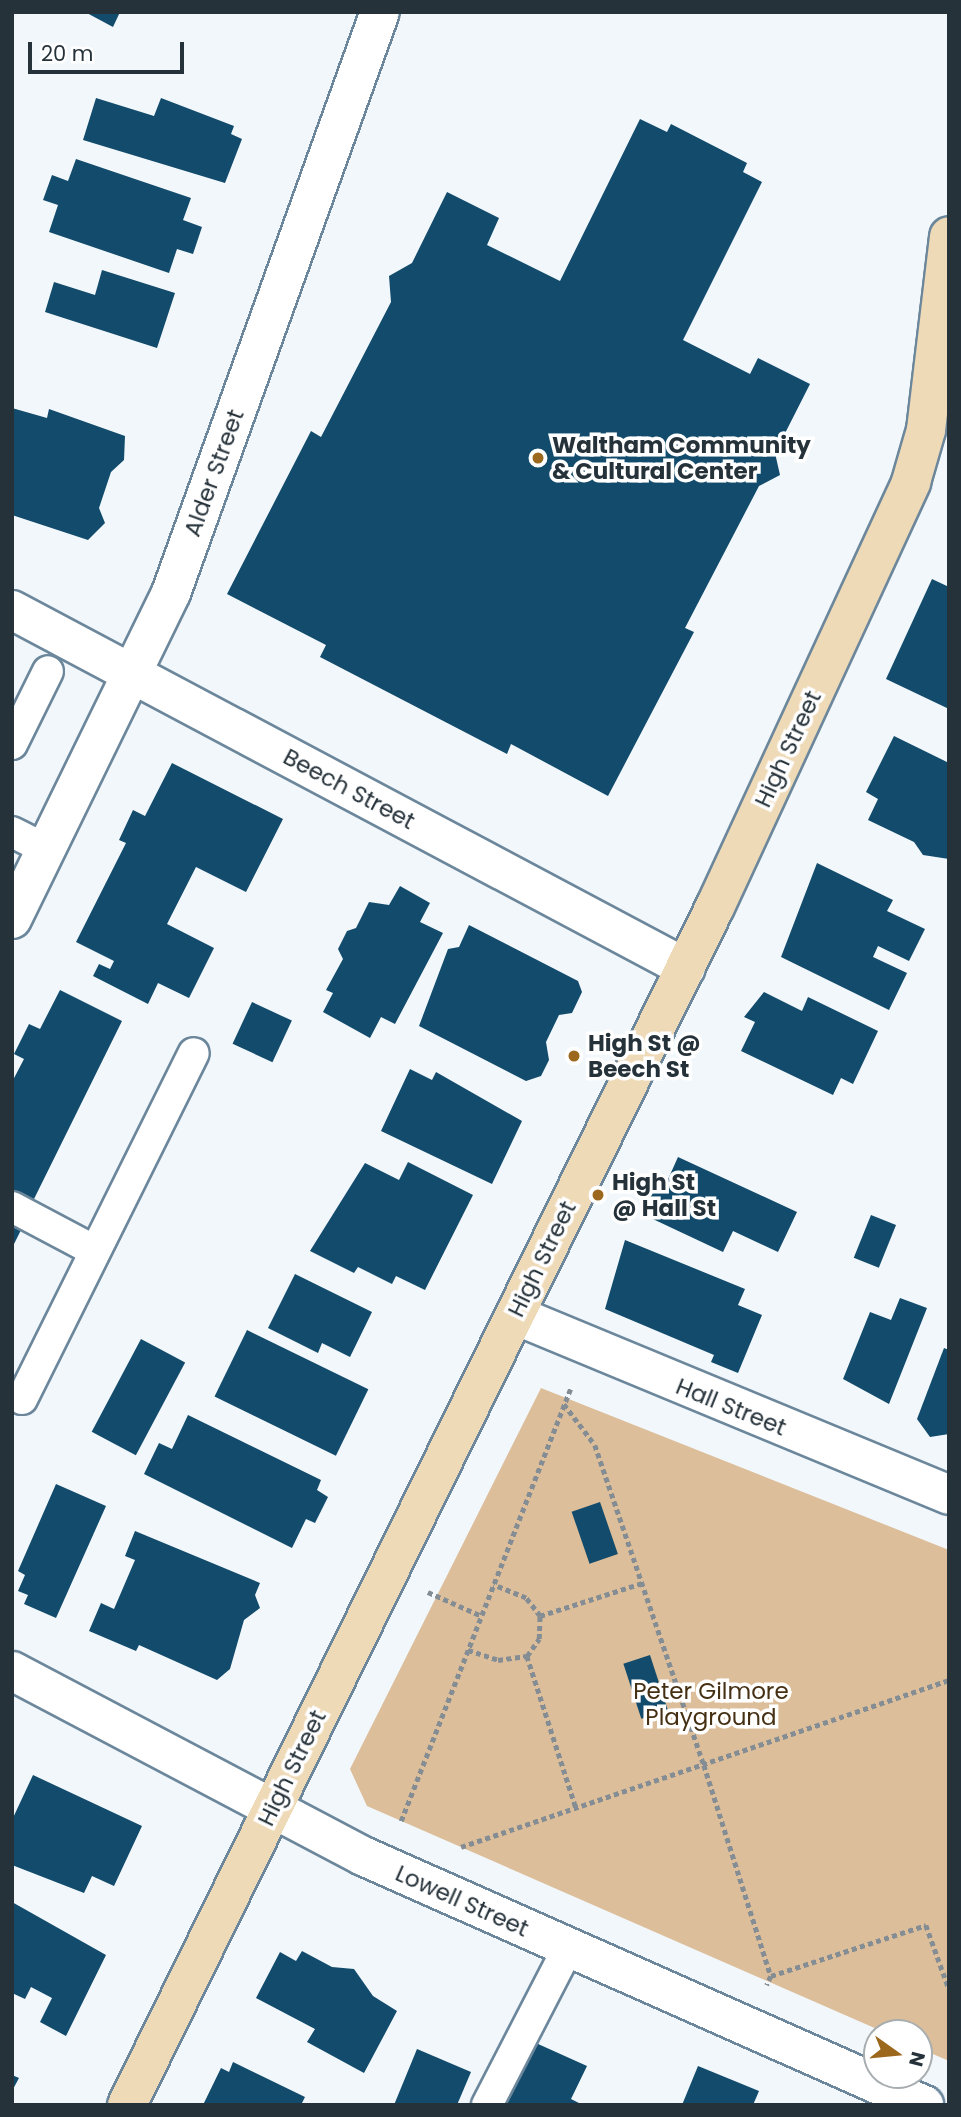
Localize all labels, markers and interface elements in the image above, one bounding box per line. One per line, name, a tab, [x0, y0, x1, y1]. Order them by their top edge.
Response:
scale bar	[32, 28, 187, 72]
text: 20 m	[41, 39, 94, 68]
street label: Alder Street	[178, 406, 250, 540]
place label: Waltham Community & Cultural Center	[552, 431, 811, 485]
marker: Waltham Community & Cultural Center	[530, 450, 546, 466]
street label: High Street	[749, 686, 827, 812]
street label: Beech Street	[279, 743, 419, 835]
place label: High St @ Beech St	[588, 1029, 701, 1083]
marker: High St @ Beech St	[566, 1048, 582, 1064]
place label: High St @ Hall St	[612, 1168, 716, 1222]
marker: High St @ Hall St	[590, 1187, 606, 1203]
street label: High Street	[502, 1197, 582, 1321]
street label: Hall Street	[672, 1372, 790, 1442]
park label: Peter Gilmore Playground	[633, 1677, 789, 1731]
street label: High Street	[252, 1706, 332, 1830]
street label: Lowell Street	[391, 1859, 533, 1943]
north arrow	[863, 2019, 933, 2089]
text: N	[902, 2049, 932, 2069]

